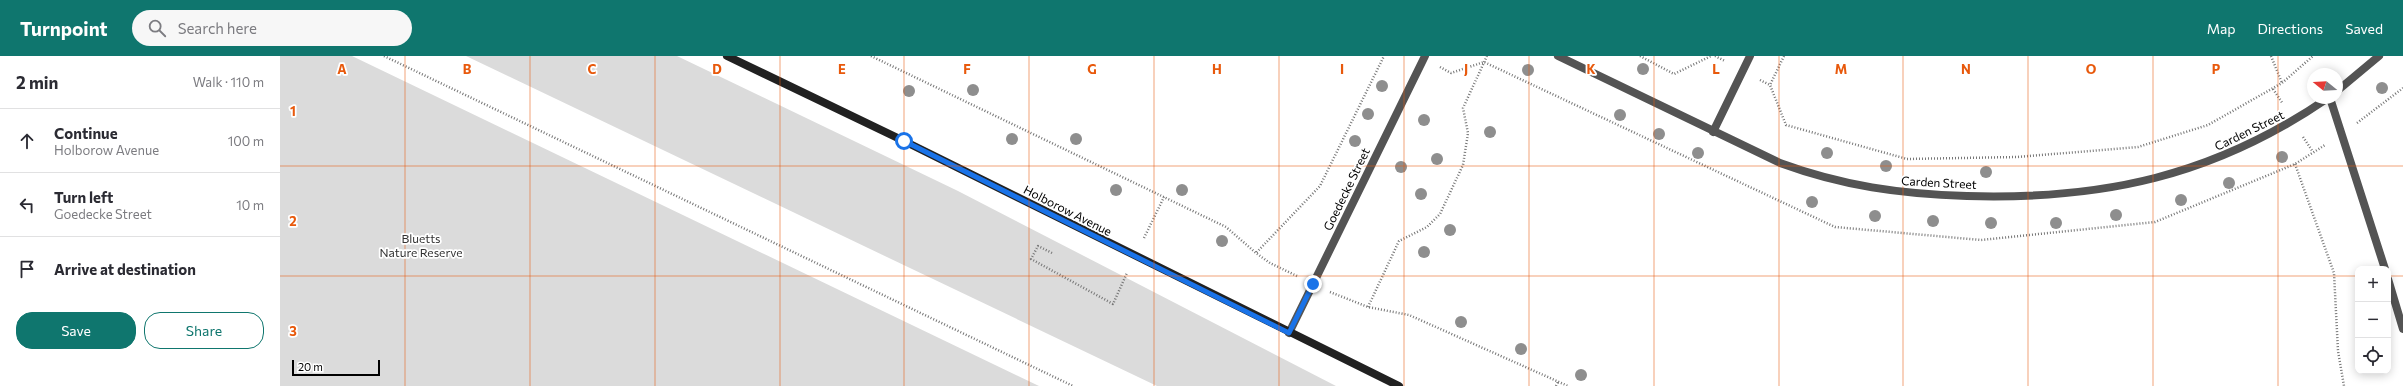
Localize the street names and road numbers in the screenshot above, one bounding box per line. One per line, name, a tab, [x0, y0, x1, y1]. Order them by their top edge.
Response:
street label: Carden Street	[2212, 107, 2286, 153]
street label: Goedecke Street	[1320, 145, 1372, 233]
street label: Carden Street	[1901, 173, 1977, 191]
street label: Holborow Avenue	[1022, 182, 1114, 238]

